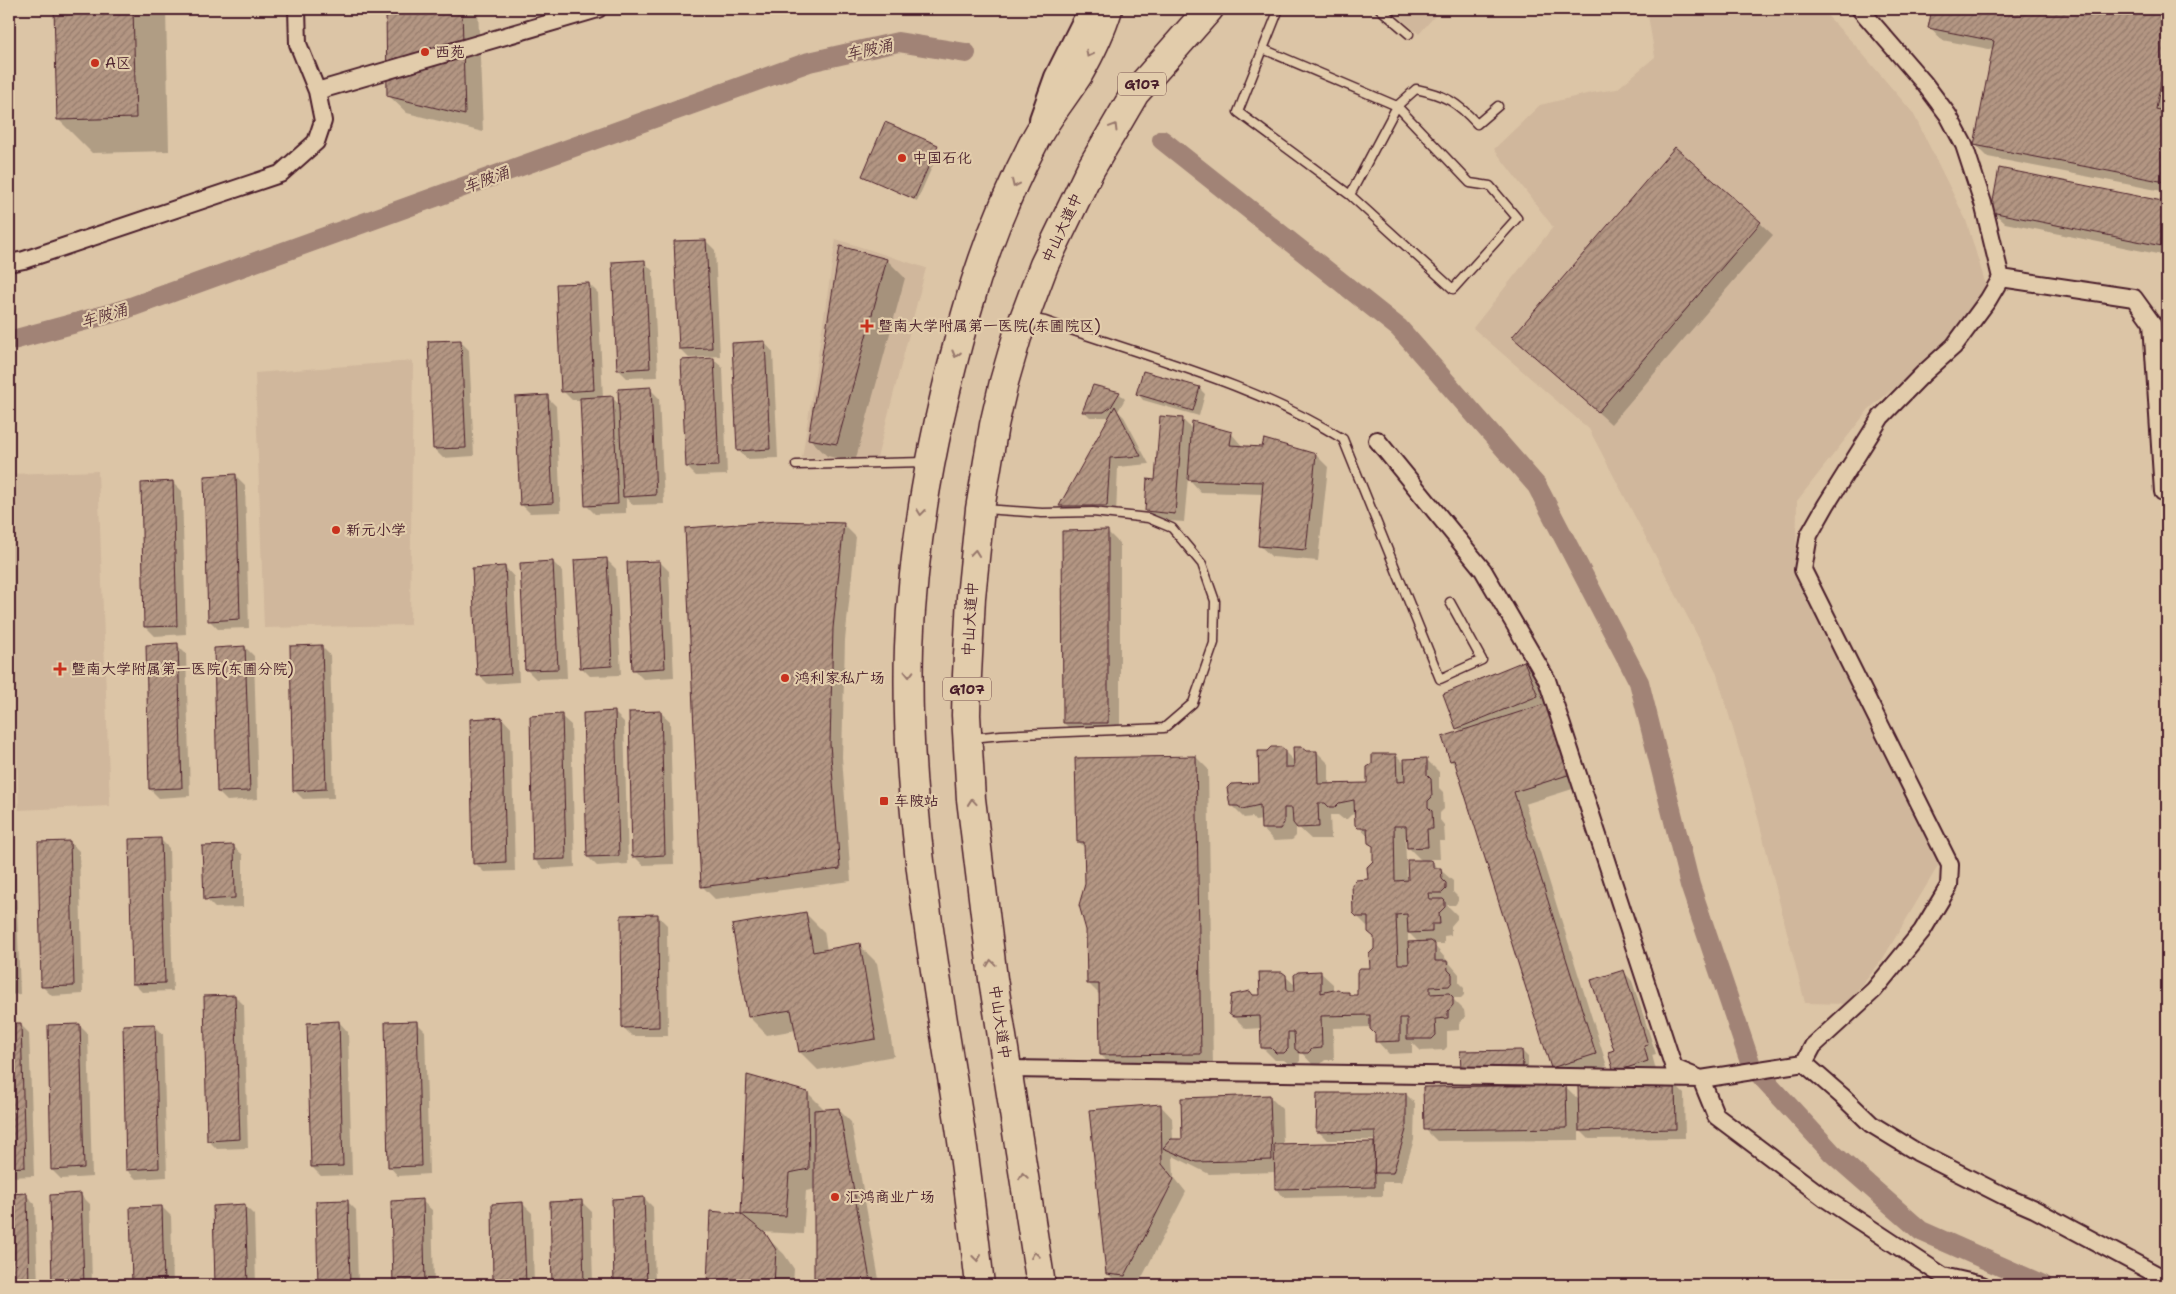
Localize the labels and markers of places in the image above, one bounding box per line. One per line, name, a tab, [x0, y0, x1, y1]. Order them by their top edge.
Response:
place label: 西苑	[435, 42, 465, 62]
marker: 西苑	[419, 46, 431, 58]
place label: A区	[105, 53, 131, 73]
marker: A区	[89, 57, 101, 69]
place label: 中国石化	[912, 148, 972, 168]
marker: 中国石化	[896, 152, 908, 164]
place label: 暨南大学附属第一医院(东圃院区)	[878, 316, 1101, 336]
marker: 暨南大学附属第一医院(东圃院区)	[860, 319, 874, 333]
place label: 新元小学	[346, 520, 406, 540]
marker: 新元小学	[330, 524, 342, 536]
place label: 暨南大学附属第一医院(东圃分院)	[71, 659, 294, 679]
marker: 暨南大学附属第一医院(东圃分院)	[53, 662, 67, 676]
place label: 鸿利家私广场	[795, 668, 885, 688]
marker: 鸿利家私广场	[779, 672, 791, 684]
place label: 车陂站	[894, 791, 939, 811]
marker: 车陂站	[878, 795, 890, 807]
place label: 汇鸿商业广场	[845, 1187, 935, 1207]
marker: 汇鸿商业广场	[829, 1191, 841, 1203]

